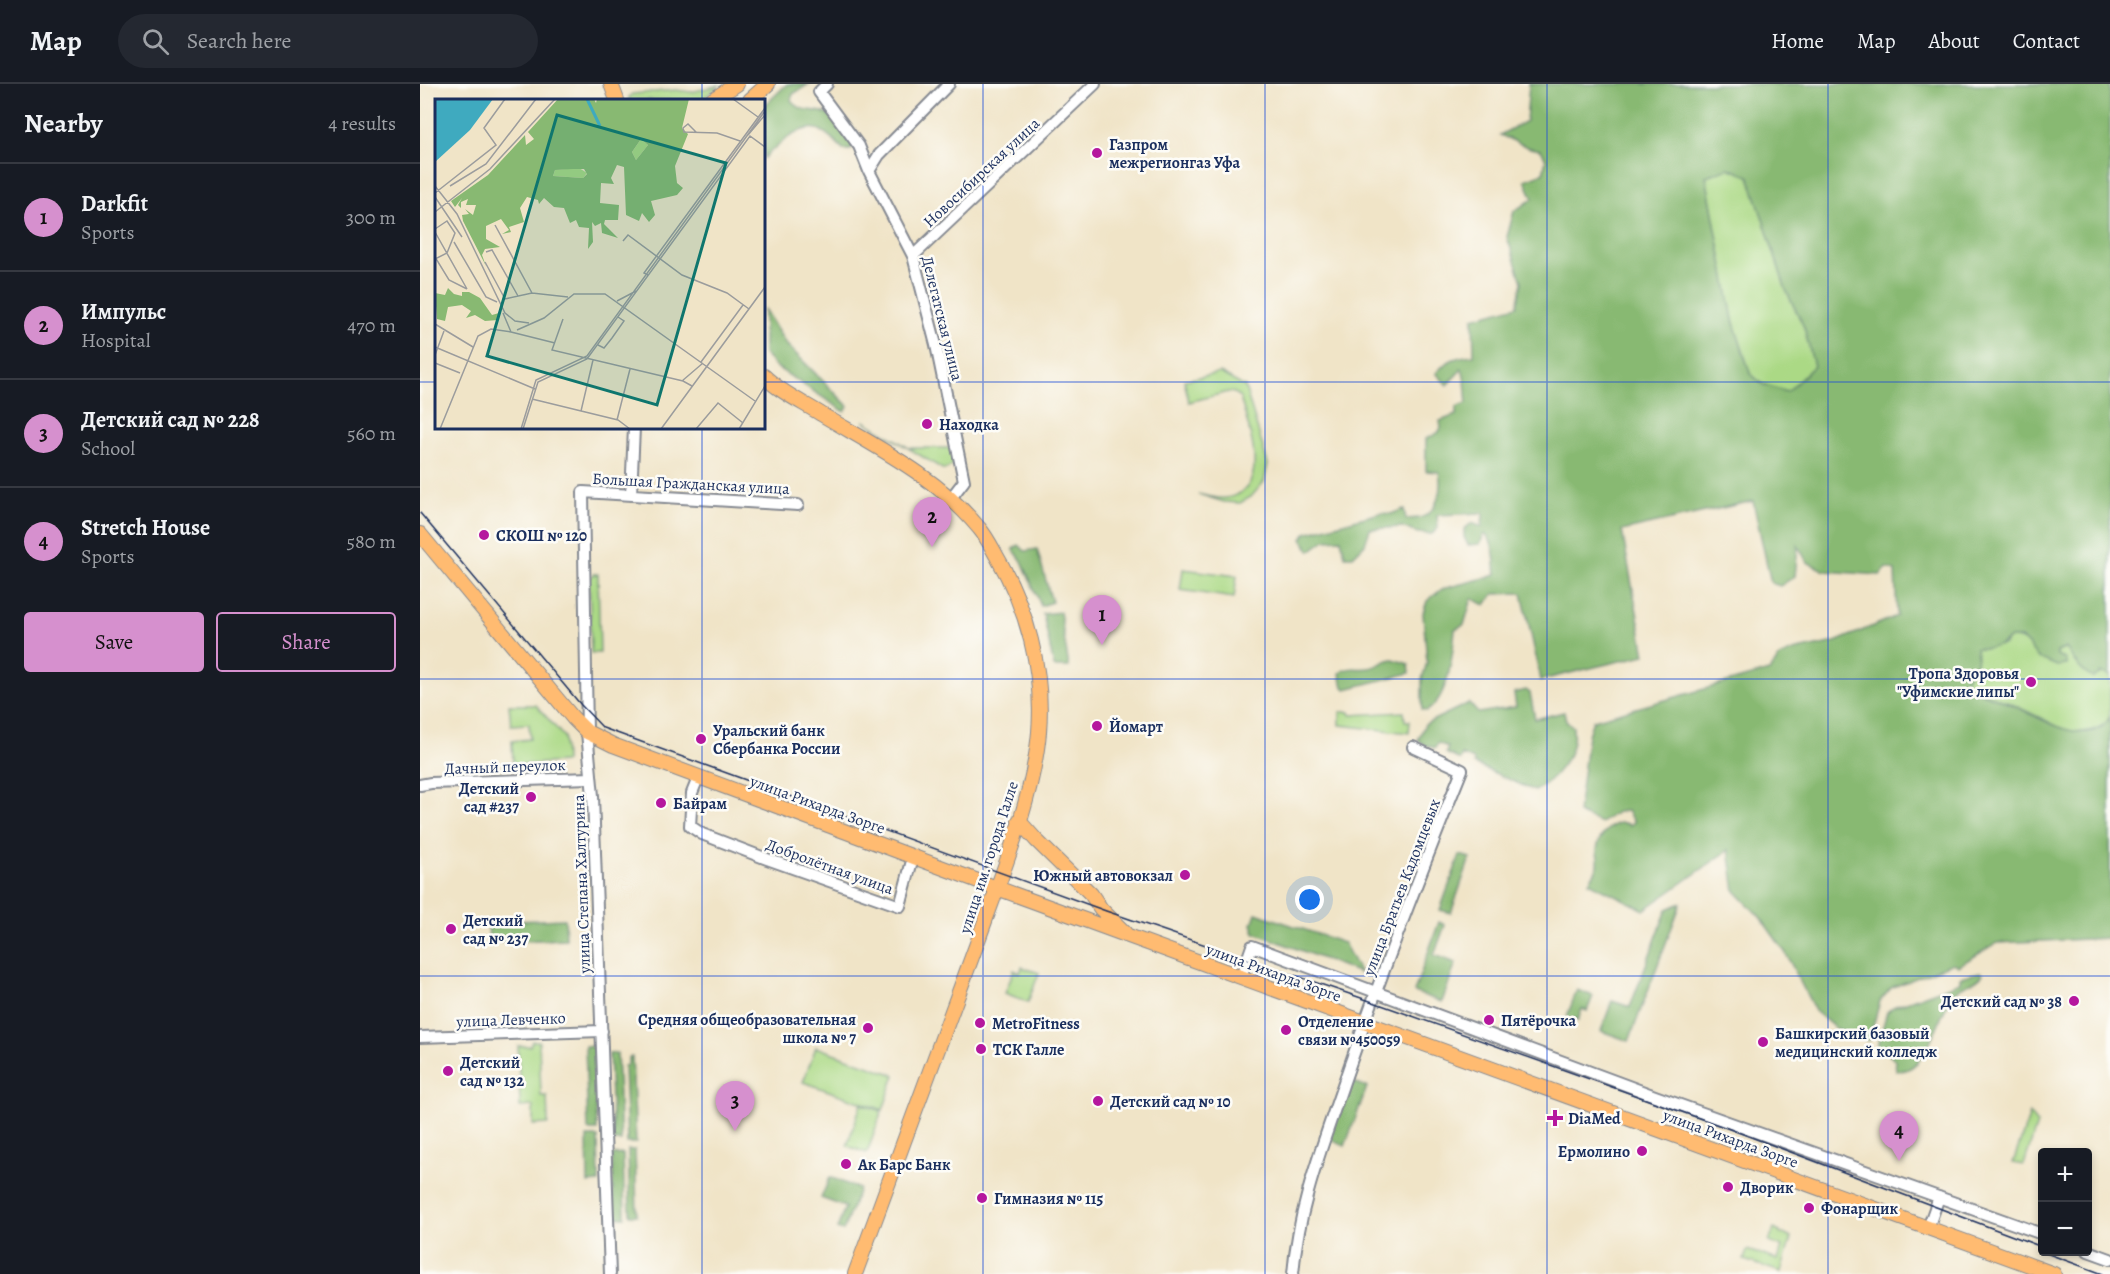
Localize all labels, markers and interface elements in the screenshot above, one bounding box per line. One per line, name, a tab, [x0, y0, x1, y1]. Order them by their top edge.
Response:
search box	[118, 14, 538, 68]
text: Map	[30, 22, 82, 60]
icon: search	[139, 25, 172, 58]
text: Search here	[187, 26, 291, 56]
text: Home	[1771, 27, 1824, 55]
text: Map	[1857, 27, 1895, 55]
text: About	[1928, 27, 1980, 55]
text: Contact	[2013, 27, 2080, 55]
inset map	[435, 99, 765, 429]
text: Nearby	[24, 106, 103, 141]
text: 4 results	[328, 110, 396, 137]
street label: Новосибирская улица	[919, 112, 1045, 233]
place label: Газпром межрегионгаз Уфа	[1109, 134, 1240, 174]
marker: Газпром межрегионгаз Уфа	[1090, 146, 1104, 160]
text: Darkfit	[81, 189, 148, 219]
text: 1	[40, 204, 47, 231]
text: 300 m	[346, 204, 396, 231]
text: Sports	[81, 219, 134, 246]
street label: Делегатская улица	[916, 254, 968, 384]
text: Импульс	[81, 297, 166, 327]
text: 2	[39, 312, 48, 339]
text: 470 m	[347, 312, 396, 339]
text: Hospital	[81, 327, 151, 354]
text: Детский сад № 228	[81, 405, 260, 435]
place label: Находка	[939, 414, 999, 436]
marker: Находка	[920, 417, 934, 431]
text: 3	[39, 420, 48, 447]
text: 560 m	[347, 420, 396, 447]
text: School	[81, 435, 135, 462]
street label: Большая Гражданская улица	[592, 468, 791, 500]
pin: 2	[912, 498, 952, 547]
text: Stretch House	[81, 513, 210, 543]
place label: СКОШ № 120	[496, 525, 587, 547]
text: 4	[39, 528, 48, 555]
text: 580 m	[346, 528, 396, 555]
marker: СКОШ № 120	[477, 528, 491, 542]
text: Sports	[81, 543, 134, 570]
pin: 1	[1082, 596, 1122, 645]
button: Save	[24, 612, 204, 672]
button: Share	[216, 612, 396, 672]
place label: Тропа Здоровья "Уфимские липы"	[1897, 663, 2019, 703]
marker: Тропа Здоровья "Уфимские липы"	[2024, 675, 2038, 689]
place label: Йомарт	[1109, 716, 1164, 738]
marker: Йомарт	[1090, 719, 1104, 733]
place label: Уральский банк Сбербанка России	[713, 720, 841, 760]
marker: Уральский банк Сбербанка России	[694, 732, 708, 746]
street label: Дачный переулок	[444, 754, 566, 780]
street label: улица Рихарда Зорге	[746, 770, 888, 840]
place label: Детский сад #237	[459, 778, 519, 818]
street label: улица им. города Галле	[954, 778, 1024, 937]
marker: Детский сад #237	[524, 790, 538, 804]
street label: улица Степана Халтурина	[568, 793, 596, 975]
place label: Байрам	[673, 793, 727, 815]
marker: Байрам	[654, 796, 668, 810]
street label: улица Братьев Кадомцевых	[1358, 796, 1446, 980]
street label: Добролётная улица	[763, 834, 897, 900]
place label: Южный автовокзал	[1033, 865, 1173, 887]
marker: Южный автовокзал	[1178, 868, 1192, 882]
your location	[1295, 885, 1324, 914]
place label: Детский сад № 237	[463, 910, 528, 950]
marker: Детский сад № 237	[444, 922, 458, 936]
street label: улица Рихарда Зорге	[1202, 938, 1344, 1008]
place label: Детский сад № 38	[1941, 991, 2062, 1013]
marker: Детский сад № 38	[2067, 994, 2081, 1008]
street label: улица Левченко	[455, 1007, 566, 1033]
place label: Средняя общеобразовательная школа № 7	[638, 1009, 856, 1049]
place label: Пятёрочка	[1501, 1010, 1576, 1032]
place label: Отделение связи №450059	[1298, 1011, 1400, 1051]
place label: MetroFitness	[992, 1013, 1080, 1035]
marker: Пятёрочка	[1482, 1013, 1496, 1027]
marker: MetroFitness	[973, 1016, 987, 1030]
marker: Средняя общеобразовательная школа № 7	[861, 1021, 875, 1035]
marker: Отделение связи №450059	[1279, 1023, 1293, 1037]
place label: Башкирский базовый медицинский колледж	[1775, 1023, 1938, 1063]
marker: Башкирский базовый медицинский колледж	[1756, 1035, 1770, 1049]
place label: ТСК Галле	[993, 1039, 1065, 1061]
marker: ТСК Галле	[974, 1042, 988, 1056]
place label: Детский сад № 132	[460, 1052, 524, 1092]
marker: Детский сад № 132	[441, 1064, 455, 1078]
pin: 3	[716, 1082, 754, 1131]
place label: Детский сад № 10	[1110, 1091, 1231, 1113]
marker: Детский сад № 10	[1091, 1094, 1105, 1108]
street label: улица Рихарда Зорге	[1659, 1104, 1801, 1174]
place label: DiaMed	[1568, 1108, 1621, 1130]
marker: DiaMed	[1546, 1109, 1564, 1127]
pin: 4	[1880, 1112, 1918, 1161]
place label: Ермолино	[1558, 1141, 1630, 1163]
marker: Ермолино	[1635, 1144, 1649, 1158]
map controls	[2038, 1148, 2092, 1256]
button: +	[2038, 1148, 2092, 1202]
place label: Ак Барс Банк	[857, 1154, 951, 1176]
marker: Ак Барс Банк	[839, 1157, 853, 1171]
place label: Дворик	[1740, 1177, 1794, 1199]
marker: Дворик	[1721, 1180, 1735, 1194]
place label: Гимназия № 115	[994, 1188, 1103, 1210]
marker: Гимназия № 115	[975, 1191, 989, 1205]
place label: Фонарщик	[1821, 1198, 1899, 1220]
marker: Фонарщик	[1802, 1201, 1816, 1215]
button: −	[2038, 1202, 2092, 1256]

